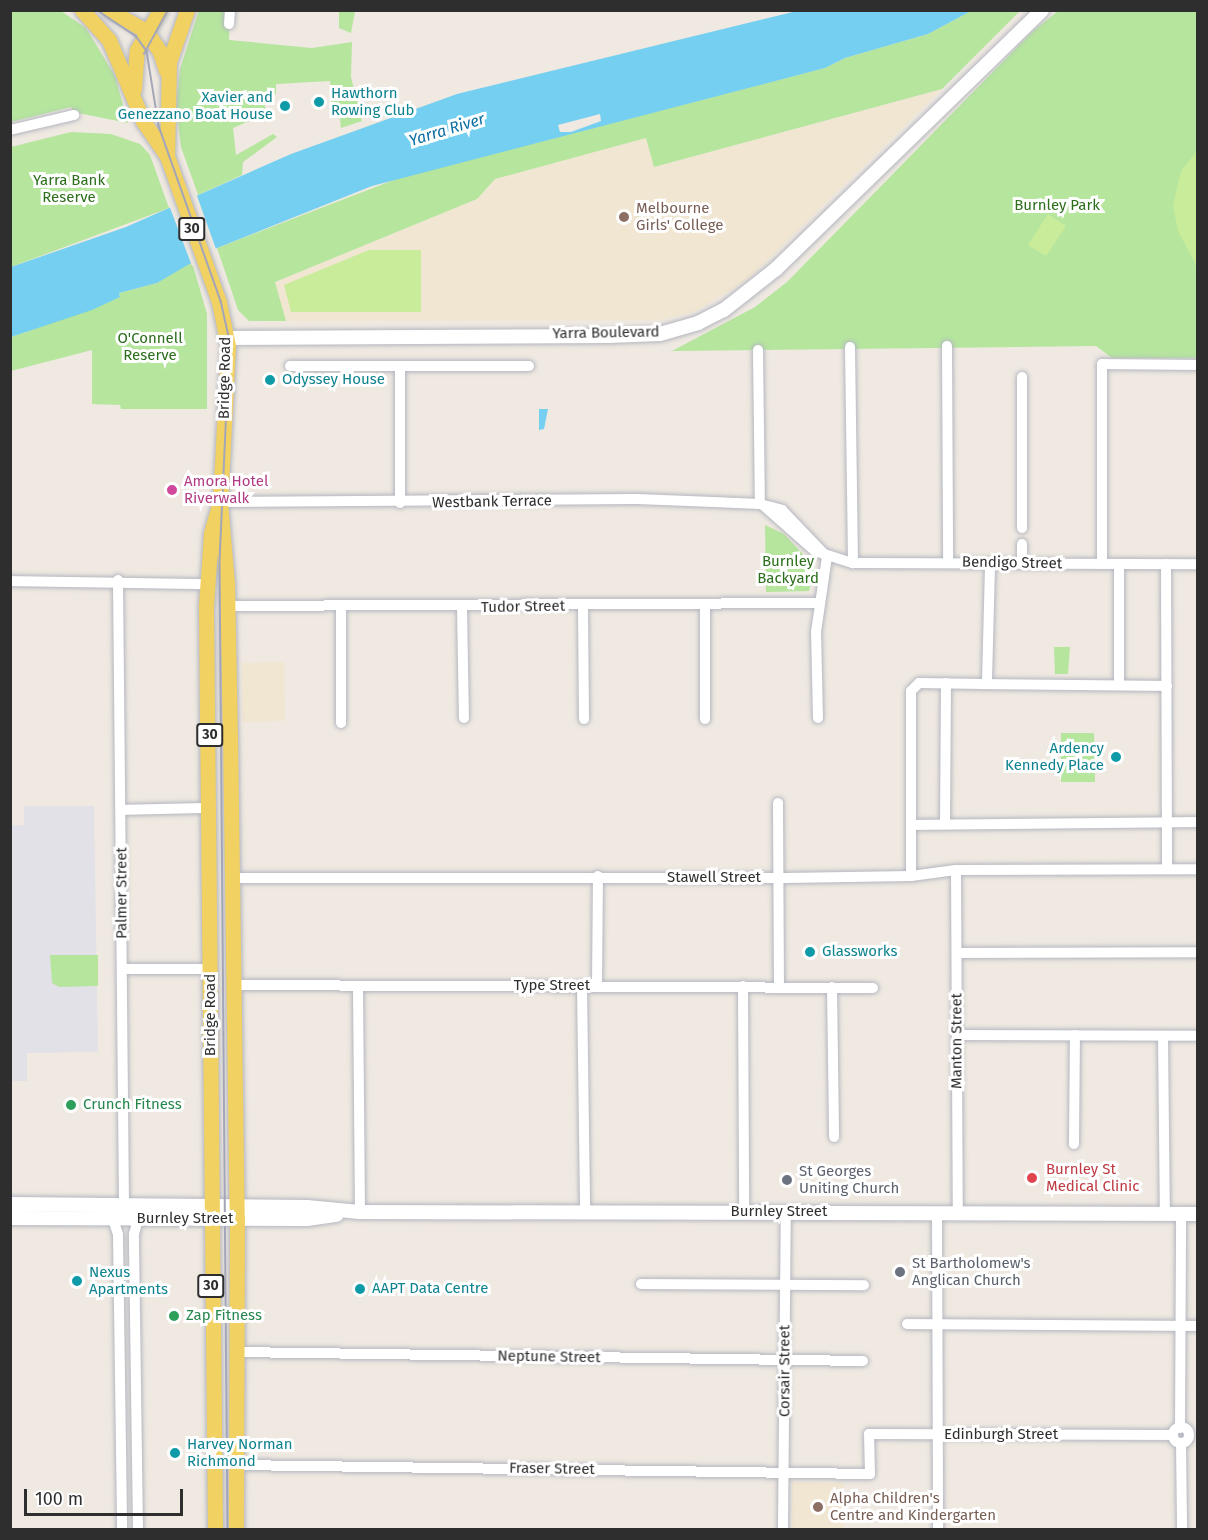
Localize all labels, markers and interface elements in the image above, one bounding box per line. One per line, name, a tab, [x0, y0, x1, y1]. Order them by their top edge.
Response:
place label: Hawthorn Rowing Club	[331, 84, 414, 119]
place label: Xavier and Genezzano Boat House	[118, 88, 273, 123]
marker: Hawthorn Rowing Club	[312, 95, 326, 109]
marker: Xavier and Genezzano Boat House	[278, 99, 292, 113]
water label: Yarra River	[407, 109, 487, 151]
park label: Yarra Bank Reserve	[33, 171, 105, 206]
park label: Burnley Park	[1014, 197, 1100, 215]
place label: Melbourne Girls' College	[636, 199, 723, 234]
marker: Melbourne Girls' College	[617, 210, 631, 224]
road number: 30	[177, 218, 207, 240]
street label: Yarra Boulevard	[552, 323, 660, 343]
park label: O'Connell Reserve	[117, 329, 183, 364]
street label: Bridge Road	[215, 337, 235, 419]
place label: Odyssey House	[282, 371, 385, 389]
marker: Odyssey House	[263, 373, 277, 387]
place label: Amora Hotel Riverwalk	[184, 472, 268, 507]
marker: Amora Hotel Riverwalk	[165, 483, 179, 497]
street label: Westbank Terrace	[432, 492, 552, 512]
park label: Burnley Backyard	[757, 552, 819, 587]
street label: Bendigo Street	[962, 553, 1062, 573]
street label: Tudor Street	[481, 597, 565, 617]
road number: 30	[195, 724, 225, 746]
place label: Ardency Kennedy Place	[1005, 739, 1104, 774]
marker: Ardency Kennedy Place	[1109, 750, 1123, 764]
street label: Palmer Street	[113, 847, 131, 939]
street label: Stawell Street	[667, 869, 761, 887]
place label: Glassworks	[822, 943, 897, 961]
marker: Glassworks	[803, 945, 817, 959]
street label: Bridge Road	[202, 974, 220, 1056]
street label: Type Street	[514, 977, 590, 995]
street label: Manton Street	[948, 993, 966, 1089]
place label: Crunch Fitness	[83, 1096, 182, 1114]
marker: Crunch Fitness	[64, 1098, 78, 1112]
place label: Burnley St Medical Clinic	[1046, 1160, 1140, 1195]
place label: St Georges Uniting Church	[799, 1162, 899, 1197]
marker: Burnley St Medical Clinic	[1023, 1169, 1041, 1187]
marker: St Georges Uniting Church	[780, 1173, 794, 1187]
street label: Burnley Street	[731, 1203, 827, 1221]
street label: Burnley Street	[137, 1210, 233, 1228]
place label: St Bartholomew's Anglican Church	[912, 1254, 1031, 1289]
place label: Nexus Apartments	[89, 1263, 168, 1298]
marker: St Bartholomew's Anglican Church	[893, 1265, 907, 1279]
marker: Nexus Apartments	[70, 1274, 84, 1288]
road number: 30	[196, 1275, 226, 1297]
place label: AAPT Data Centre	[372, 1280, 488, 1298]
marker: AAPT Data Centre	[353, 1282, 367, 1296]
place label: Zap Fitness	[186, 1307, 262, 1325]
marker: Zap Fitness	[167, 1309, 181, 1323]
street label: Corsair Street	[776, 1325, 794, 1417]
street label: Neptune Street	[497, 1347, 601, 1367]
street label: Edinburgh Street	[944, 1426, 1058, 1444]
place label: Harvey Norman Richmond	[187, 1435, 293, 1470]
marker: Harvey Norman Richmond	[168, 1446, 182, 1460]
street label: Fraser Street	[509, 1459, 595, 1479]
scale bar	[27, 1477, 186, 1515]
text: 100 m	[35, 1488, 83, 1510]
place label: Alpha Children's Centre and Kindergarten	[830, 1489, 996, 1524]
marker: Alpha Children's Centre and Kindergarten	[811, 1500, 825, 1514]

